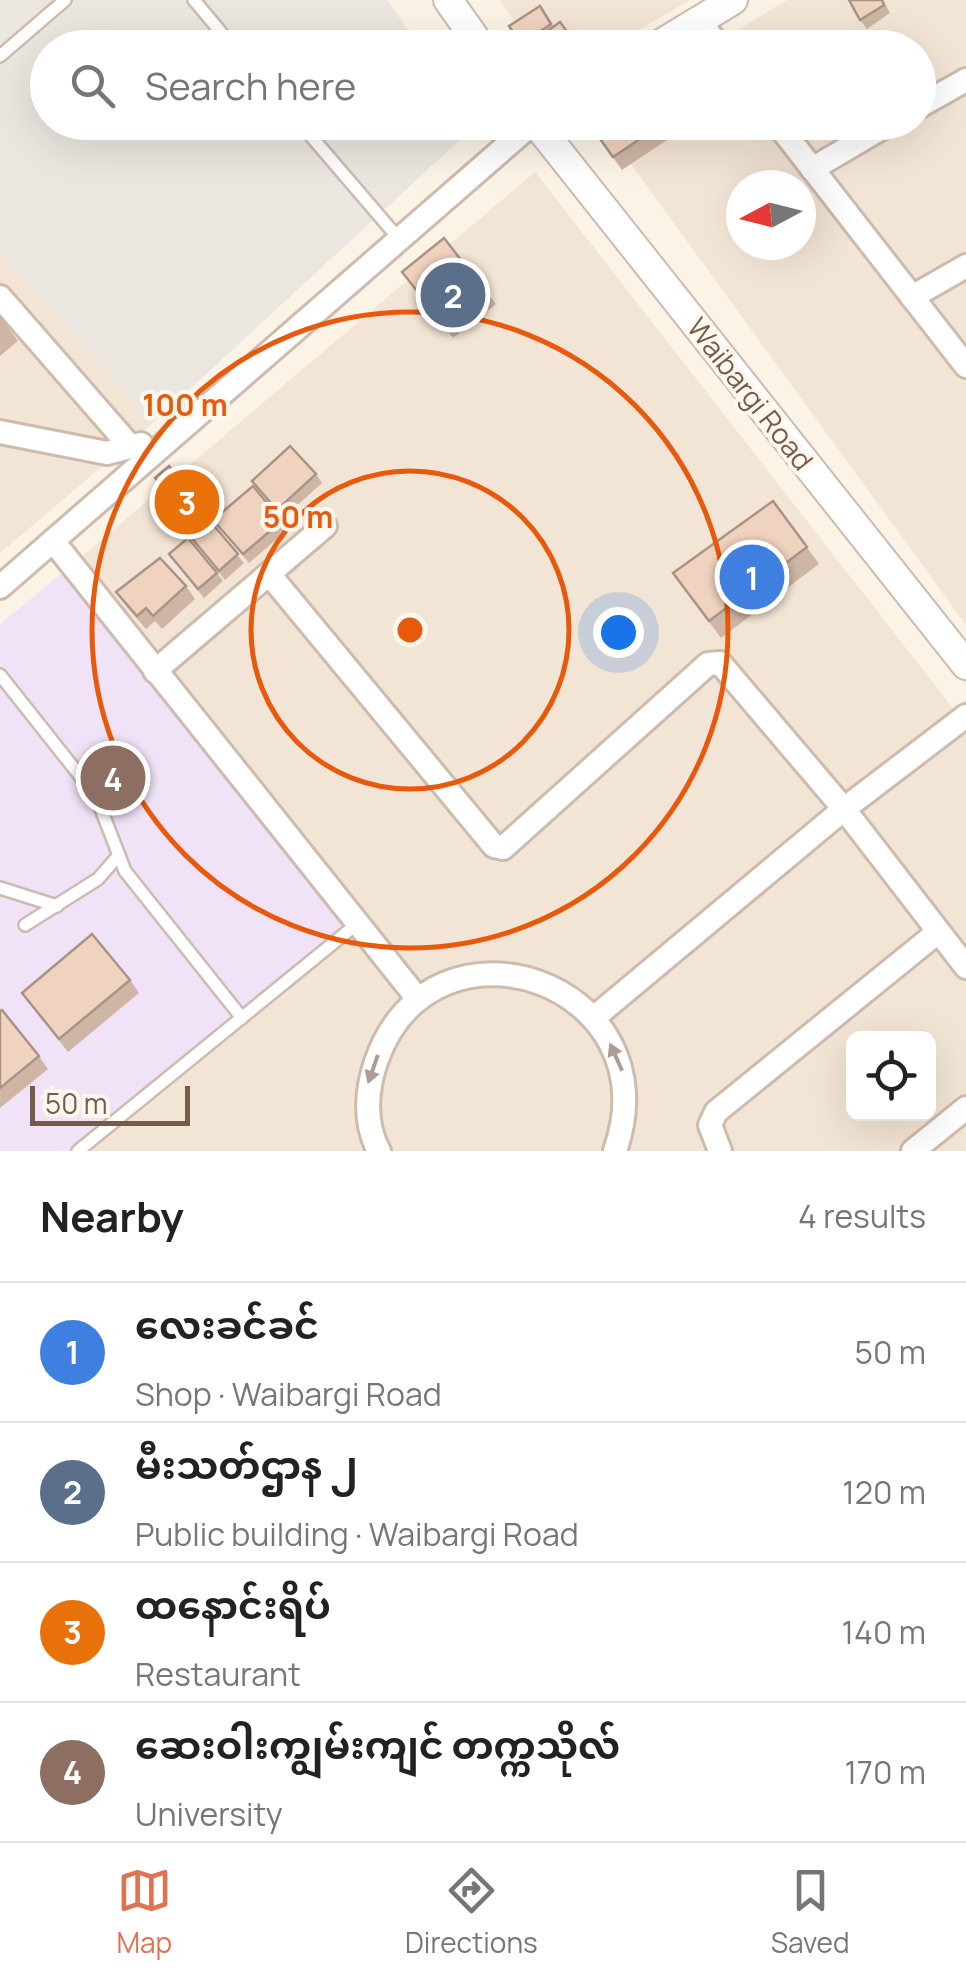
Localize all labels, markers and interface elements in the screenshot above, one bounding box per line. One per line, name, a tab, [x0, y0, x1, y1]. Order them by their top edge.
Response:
search box	[30, 30, 936, 140]
icon: search	[65, 58, 120, 113]
text: Search here	[145, 59, 356, 111]
north arrow	[726, 170, 816, 260]
pin: 2	[420, 258, 486, 332]
street label: Waibargi Road	[679, 309, 822, 477]
text: 100 m	[142, 384, 228, 425]
pin: 3	[154, 464, 220, 540]
text: 50 m	[263, 496, 333, 537]
pin: 1	[720, 540, 784, 614]
your location	[593, 607, 644, 658]
centre of rings	[392, 612, 428, 648]
pin: 4	[80, 740, 146, 816]
map controls	[846, 1031, 936, 1121]
button: locate	[846, 1031, 936, 1121]
one-way arrow	[607, 1042, 624, 1071]
one-way arrow	[365, 1054, 380, 1084]
scale bar	[30, 1081, 190, 1126]
text: 50 m	[45, 1084, 108, 1122]
text: Nearby	[40, 1187, 184, 1245]
text: 4 results	[798, 1194, 926, 1238]
text: လေးခင်ခင်	[135, 1298, 319, 1350]
text: 1	[65, 1330, 80, 1374]
text: 50 m	[854, 1330, 926, 1374]
text: Shop · Waibargi Road	[135, 1372, 442, 1416]
text: မီးသတ်ဌာန ၂	[135, 1438, 358, 1490]
text: 2	[63, 1470, 82, 1514]
text: 120 m	[842, 1470, 926, 1514]
text: Public building · Waibargi Road	[135, 1512, 579, 1556]
text: ထနောင်းရိပ်	[135, 1578, 331, 1630]
text: 3	[63, 1610, 82, 1654]
text: 140 m	[842, 1610, 926, 1654]
text: Restaurant	[135, 1652, 301, 1696]
text: ဆေးဝါးကျွမ်းကျင် တက္ကသိုလ်	[135, 1718, 620, 1770]
text: 4	[63, 1750, 82, 1794]
text: 170 m	[844, 1750, 926, 1794]
text: University	[135, 1792, 283, 1836]
tab: Map	[116, 1863, 172, 1961]
tab: Directions	[405, 1863, 538, 1961]
tab: Saved	[771, 1863, 850, 1961]

